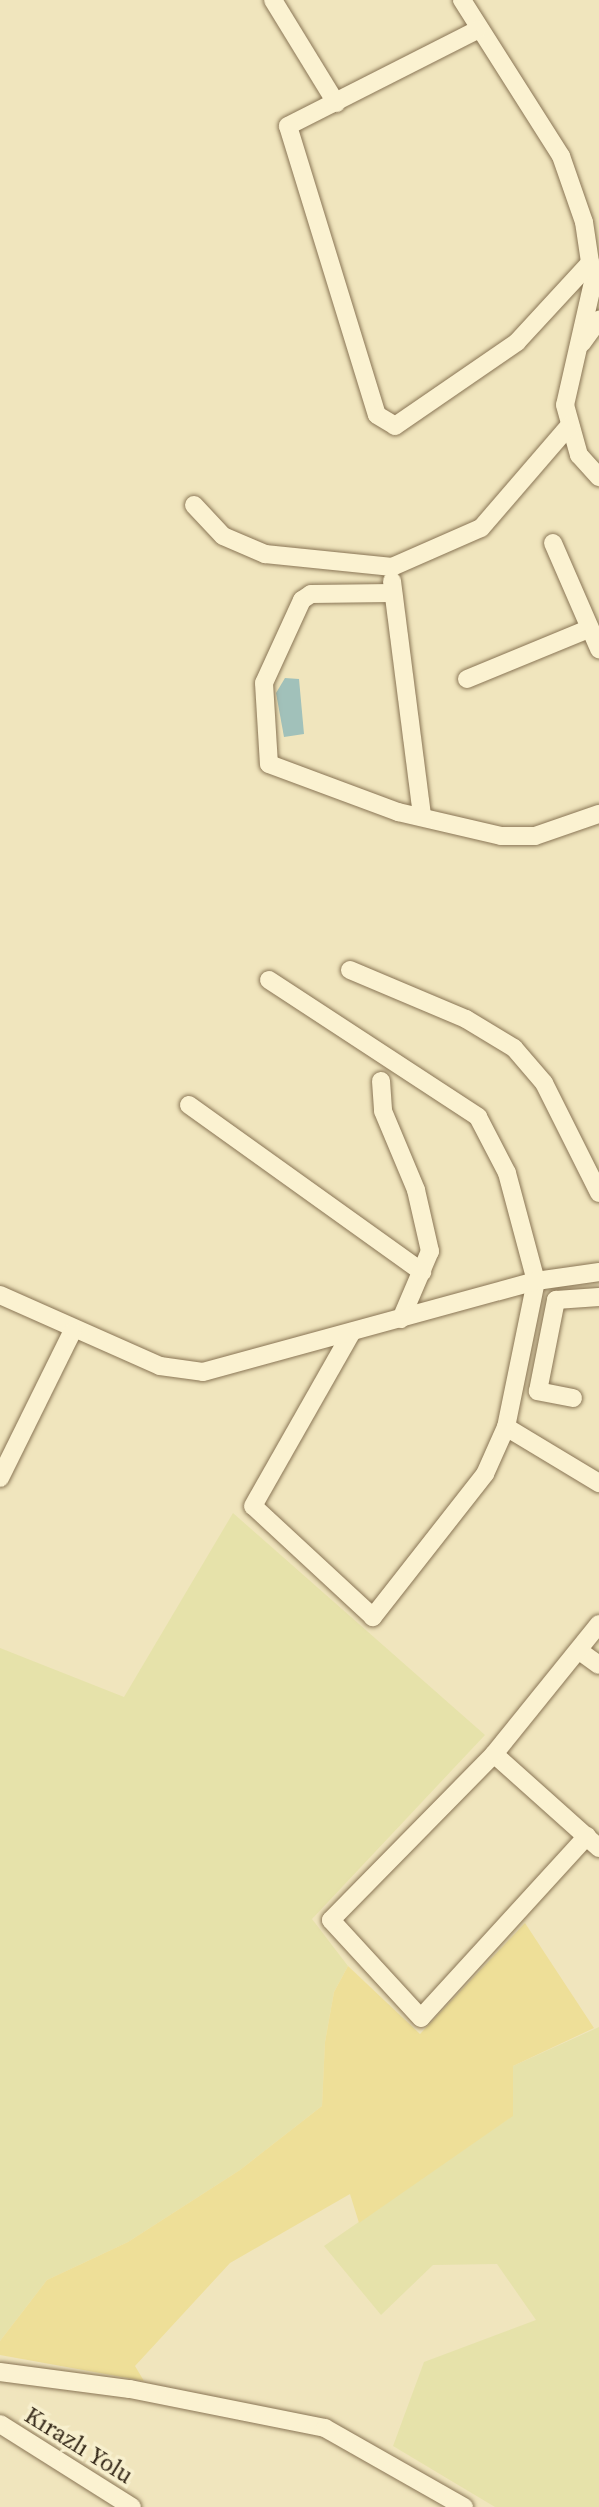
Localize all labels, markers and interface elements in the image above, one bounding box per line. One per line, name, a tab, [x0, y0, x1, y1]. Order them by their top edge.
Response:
street label: Kırazlı Yolu	[19, 2400, 139, 2490]

